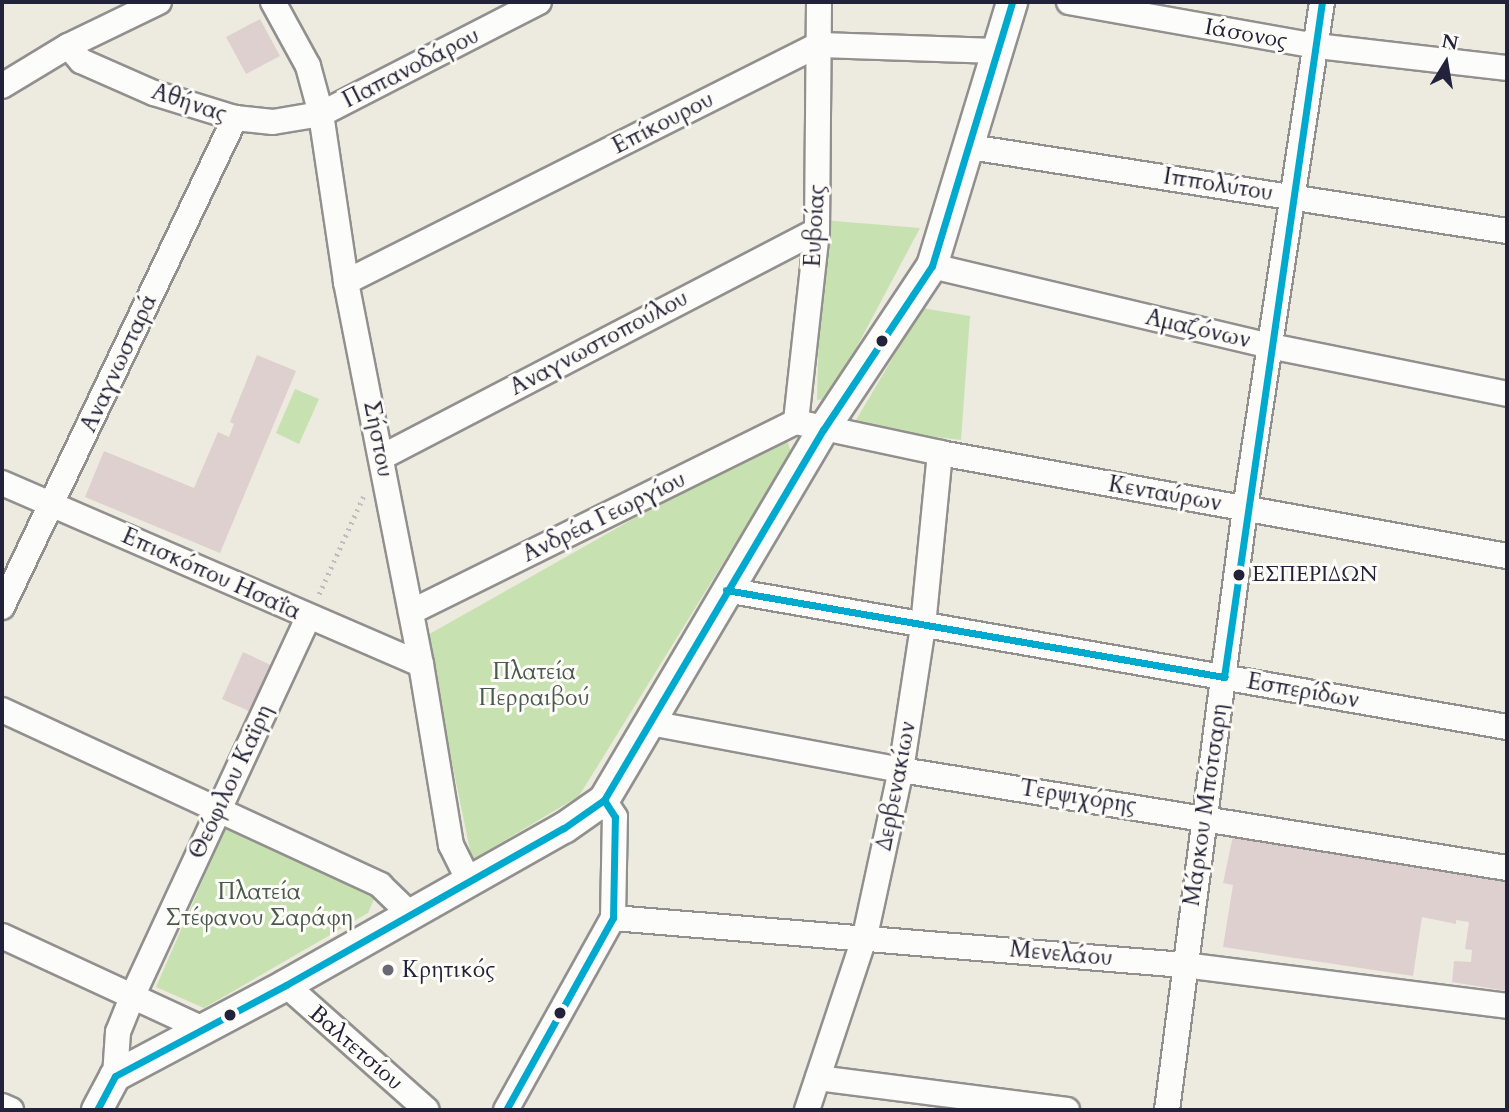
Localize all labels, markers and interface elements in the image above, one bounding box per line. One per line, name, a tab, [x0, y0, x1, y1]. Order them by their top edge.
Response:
street label: Ιάσονος	[1203, 13, 1289, 55]
street label: Παπανοδάρου	[338, 22, 484, 114]
north arrow	[1411, 28, 1481, 98]
text: N	[1439, 28, 1461, 57]
street label: Αθήνας	[148, 78, 230, 128]
street label: Επίκουρου	[608, 86, 718, 160]
street label: Ιππολύτου	[1161, 163, 1275, 207]
street label: Ευβοίας	[799, 184, 831, 268]
street label: Αναγνωστοπούλου	[505, 284, 693, 402]
street label: Αναγνωσταρά	[75, 289, 163, 437]
street label: Αμαζόνων	[1143, 304, 1253, 354]
unlabelled marker	[875, 334, 889, 348]
street label: Σήστου	[357, 399, 399, 479]
street label: Ανδρέα Γεωργίου	[518, 466, 690, 568]
street label: Κενταύρων	[1106, 470, 1224, 518]
street label: Επισκόπου Ησαΐα	[117, 522, 305, 626]
place label: ΕΣΠΕΡΙΔΩΝ	[1252, 562, 1378, 588]
marker: ΕΣΠΕΡΙΔΩΝ	[1232, 568, 1246, 582]
park label: Πλατεία Περραιβού	[478, 658, 590, 712]
street label: Εσπερίδων	[1245, 668, 1361, 714]
street label: Θεόφιλου Καϊρη	[183, 701, 279, 863]
street label: Μάρκου Μπότσαρη	[1178, 702, 1234, 908]
street label: Δερβενακίων	[870, 719, 922, 853]
street label: Τερψιχόρης	[1018, 774, 1138, 820]
park label: Πλατεία Στέφανου Σαράφη	[165, 878, 353, 932]
street label: Μενελάου	[1009, 936, 1113, 972]
place label: Κρητικός	[402, 956, 495, 984]
marker: Κρητικός	[380, 962, 396, 978]
street label: Βαλτετσίου	[304, 1000, 408, 1096]
unlabelled marker	[553, 1006, 567, 1020]
unlabelled marker	[223, 1008, 237, 1022]

